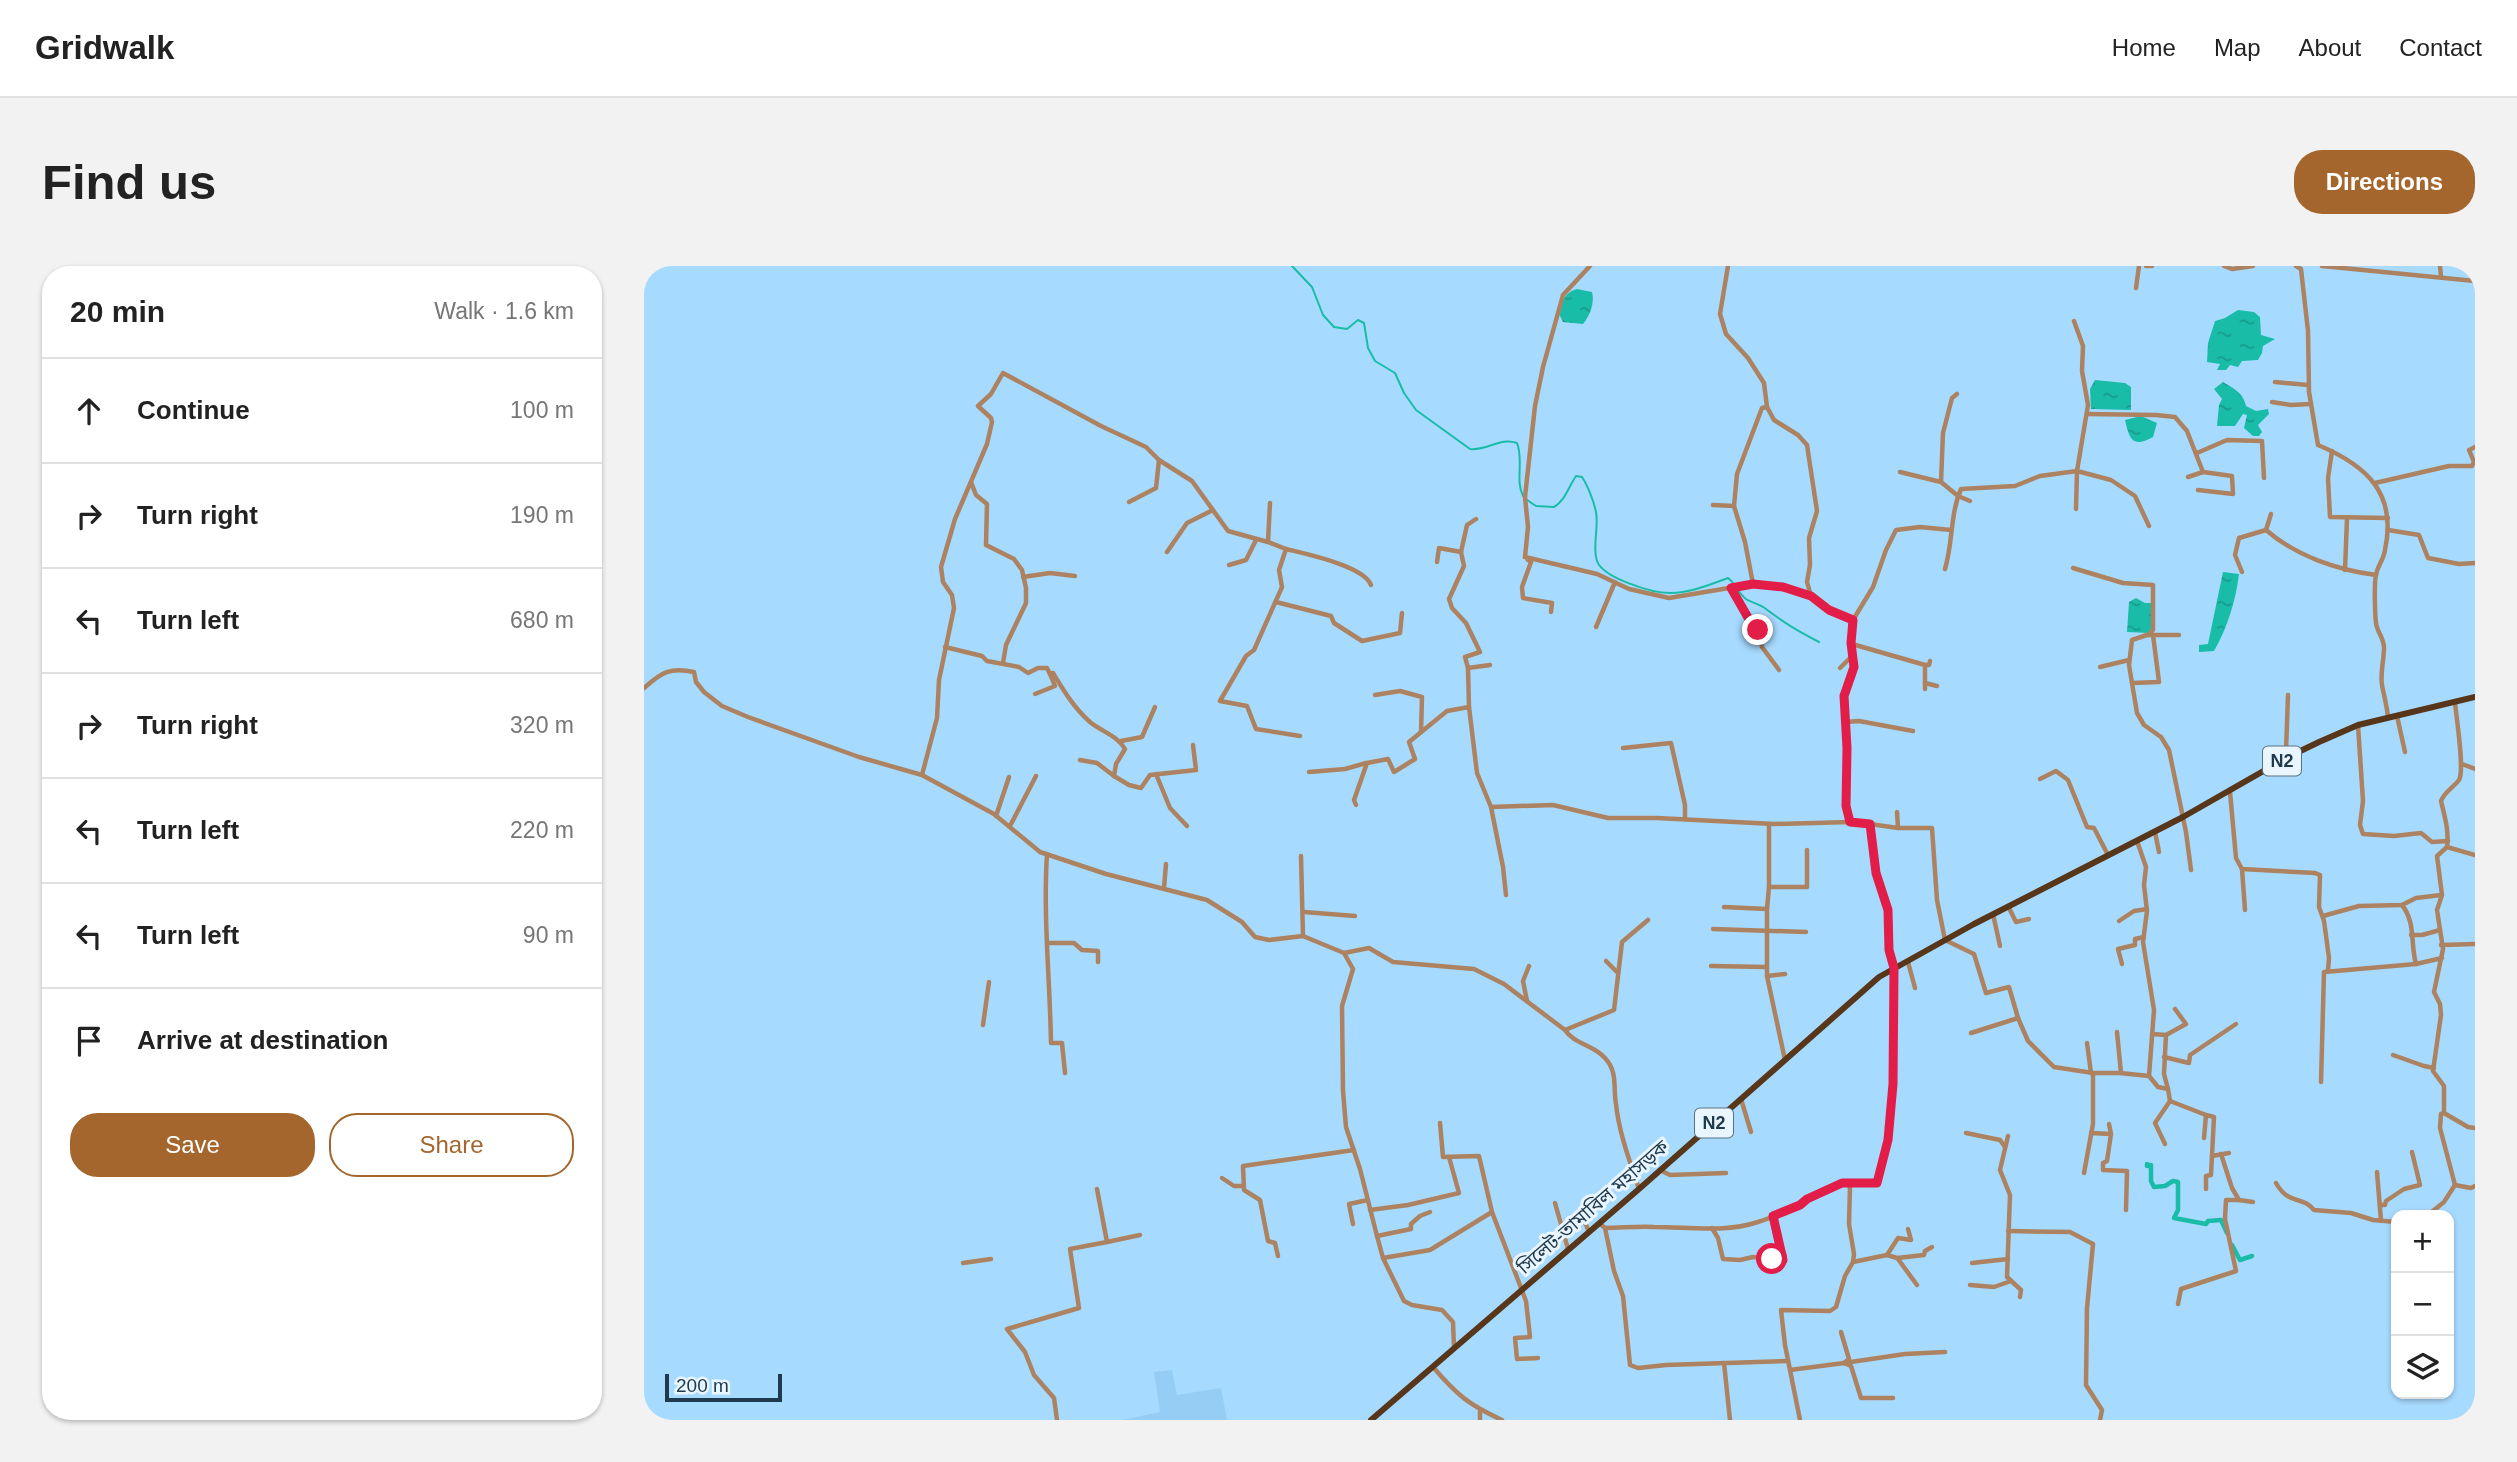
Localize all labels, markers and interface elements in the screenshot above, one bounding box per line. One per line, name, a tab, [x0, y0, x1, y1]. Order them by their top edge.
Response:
text: Gridwalk	[35, 29, 174, 66]
text: Home	[2112, 34, 2176, 61]
text: Map	[2214, 34, 2261, 61]
text: About	[2299, 34, 2361, 61]
text: Contact	[2399, 34, 2482, 61]
button: Directions	[2294, 150, 2475, 214]
text: Find us	[42, 155, 216, 209]
text: 20 min	[70, 295, 165, 328]
text: Walk · 1.6 km	[434, 298, 574, 324]
icon: ahead	[70, 392, 108, 430]
text: Continue	[137, 395, 250, 425]
text: 100 m	[510, 397, 574, 423]
icon: right	[70, 497, 108, 535]
text: Turn right	[137, 500, 258, 530]
text: 190 m	[510, 502, 574, 528]
icon: left	[70, 602, 108, 640]
text: Turn left	[137, 605, 239, 635]
text: 680 m	[510, 607, 574, 633]
route end	[1742, 614, 1773, 645]
icon: right	[70, 707, 108, 745]
text: Turn right	[137, 710, 258, 740]
text: 320 m	[510, 712, 574, 738]
road number: N2	[2263, 746, 2301, 775]
icon: left	[70, 812, 108, 850]
text: Turn left	[137, 815, 239, 845]
text: 220 m	[510, 817, 574, 843]
icon: left	[70, 917, 108, 955]
text: Turn left	[137, 920, 239, 950]
text: 90 m	[523, 922, 574, 948]
icon: arrive	[70, 1022, 108, 1060]
text: Arrive at destination	[137, 1025, 388, 1055]
road number: N2	[1695, 1108, 1733, 1138]
button: Save	[70, 1113, 315, 1177]
button: Share	[329, 1113, 574, 1177]
street label: সিলেট-তামাবিল মহাসড়ক	[1512, 1135, 1673, 1279]
map controls	[2391, 1210, 2454, 1399]
button: +	[2391, 1210, 2454, 1273]
route start	[1756, 1243, 1787, 1274]
button: −	[2391, 1273, 2454, 1336]
button: layers	[2391, 1336, 2454, 1399]
scale bar	[665, 1371, 782, 1403]
text: 200 m	[676, 1375, 729, 1396]

